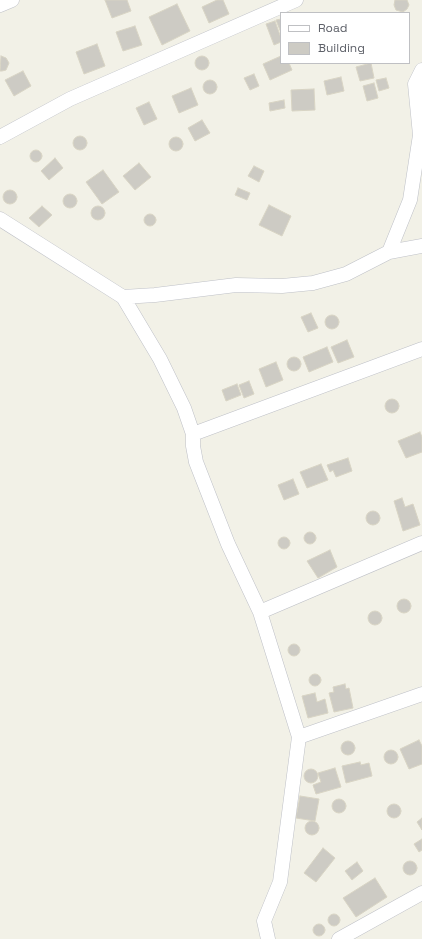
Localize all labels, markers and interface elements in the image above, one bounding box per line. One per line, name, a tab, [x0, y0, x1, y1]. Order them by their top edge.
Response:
legend	[280, 12, 410, 64]
text: Road	[318, 20, 347, 36]
text: Building	[318, 40, 365, 56]

